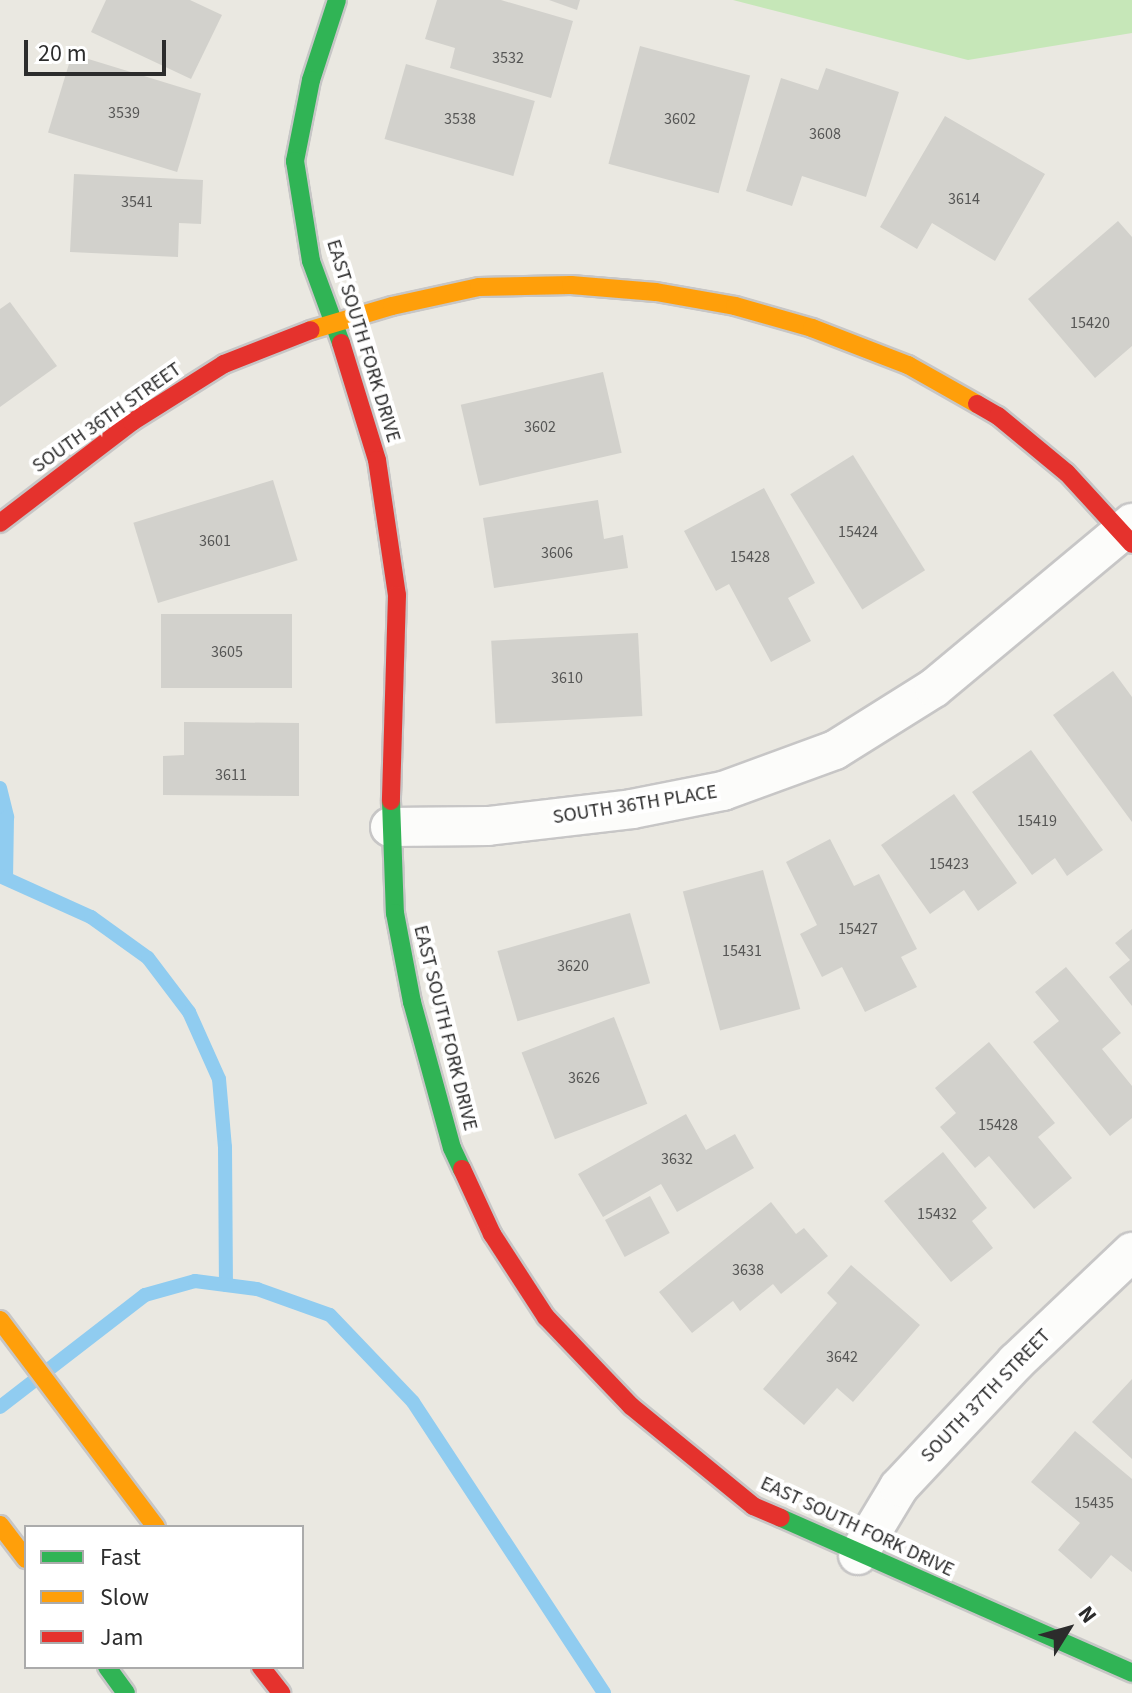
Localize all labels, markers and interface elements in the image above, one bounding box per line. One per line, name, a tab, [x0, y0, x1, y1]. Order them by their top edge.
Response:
scale bar	[28, 24, 170, 74]
text: 20 m	[38, 36, 87, 71]
house number: 3532	[492, 48, 524, 68]
house number: 3539	[108, 103, 140, 123]
house number: 3538	[444, 109, 476, 129]
house number: 3602	[664, 109, 696, 129]
house number: 3608	[809, 124, 841, 144]
house number: 3614	[948, 189, 980, 209]
house number: 3541	[121, 192, 153, 212]
street label: EAST SOUTH FORK DRIVE	[321, 237, 405, 445]
house number: 15420	[1070, 313, 1110, 333]
street label: SOUTH 36TH STREET	[28, 358, 186, 478]
house number: 3602	[524, 417, 556, 437]
house number: 15424	[838, 522, 878, 542]
house number: 3601	[199, 531, 231, 551]
house number: 3606	[541, 543, 573, 563]
house number: 15428	[730, 547, 770, 567]
house number: 3605	[211, 642, 243, 662]
house number: 3610	[551, 668, 583, 688]
house number: 3611	[215, 765, 247, 785]
street label: SOUTH 36TH PLACE	[551, 780, 719, 830]
house number: 15419	[1017, 811, 1057, 831]
house number: 15423	[929, 854, 969, 874]
house number: 15427	[838, 919, 878, 939]
street label: EAST SOUTH FORK DRIVE	[408, 923, 482, 1133]
house number: 15431	[722, 941, 762, 961]
house number: 3620	[557, 956, 589, 976]
house number: 3626	[568, 1068, 600, 1088]
house number: 15428	[978, 1115, 1018, 1135]
house number: 3632	[661, 1149, 693, 1169]
house number: 15432	[917, 1204, 957, 1224]
house number: 3638	[732, 1260, 764, 1280]
street label: SOUTH 37TH STREET	[916, 1324, 1056, 1468]
house number: 3642	[826, 1347, 858, 1367]
street label: EAST SOUTH FORK DRIVE	[756, 1472, 958, 1582]
house number: 15435	[1074, 1493, 1114, 1513]
legend	[24, 1525, 304, 1669]
text: Fast	[100, 1540, 141, 1575]
text: Slow	[100, 1580, 149, 1615]
north arrow	[1028, 1589, 1108, 1669]
text: N	[1070, 1599, 1104, 1630]
text: Jam	[100, 1620, 144, 1655]

